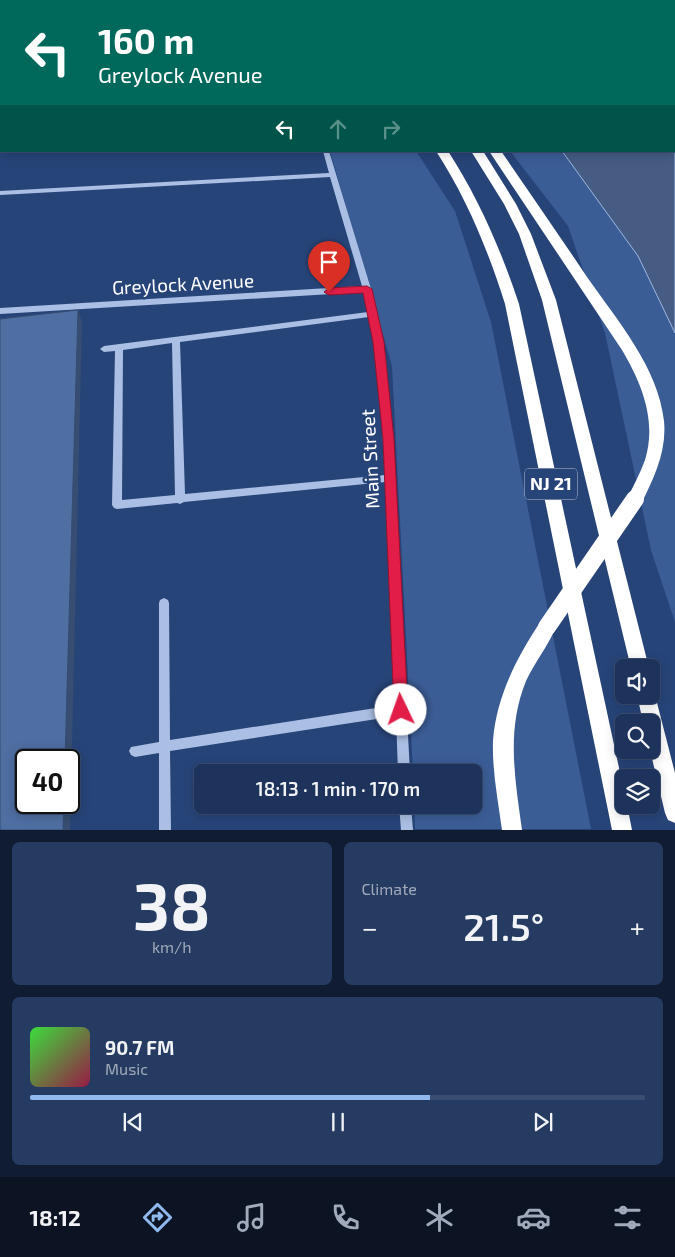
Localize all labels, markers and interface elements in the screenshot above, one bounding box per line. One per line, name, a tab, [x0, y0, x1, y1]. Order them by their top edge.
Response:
text: 160 m	[98, 19, 194, 61]
icon: left	[15, 20, 80, 85]
text: Greylock Avenue	[98, 61, 263, 87]
icon: left	[271, 115, 299, 143]
icon: ahead	[324, 115, 352, 143]
icon: right	[377, 115, 405, 143]
pin	[308, 241, 350, 292]
icon: arrive	[315, 248, 343, 276]
street label: Greylock Avenue	[111, 268, 255, 299]
street label: Main Street	[355, 409, 384, 510]
road number: NJ 21	[525, 468, 577, 499]
map controls	[615, 659, 660, 814]
button: sound	[615, 659, 660, 704]
position arrow	[374, 683, 426, 735]
button: search	[615, 714, 660, 759]
speed limit sign: 40	[15, 749, 80, 814]
button: layers	[615, 769, 660, 814]
text: 18:13 · 1 min · 170 m	[256, 777, 420, 800]
text: 38	[133, 865, 210, 943]
text: Climate	[362, 879, 417, 898]
text: 21.5°	[463, 903, 544, 949]
text: −	[362, 910, 378, 944]
text: +	[630, 910, 645, 944]
text: km/h	[152, 937, 192, 956]
text: 90.7 FM	[105, 1036, 174, 1059]
text: Music	[105, 1059, 148, 1078]
icon: previous	[119, 1108, 147, 1136]
icon: pause	[324, 1108, 352, 1136]
icon: next	[529, 1108, 557, 1136]
icon: directions	[140, 1200, 175, 1235]
icon: music	[234, 1200, 269, 1235]
icon: phone	[328, 1200, 363, 1235]
icon: climate	[422, 1200, 457, 1235]
icon: car	[516, 1200, 551, 1235]
icon: filters	[610, 1200, 645, 1235]
text: 18:12	[30, 1204, 81, 1230]

